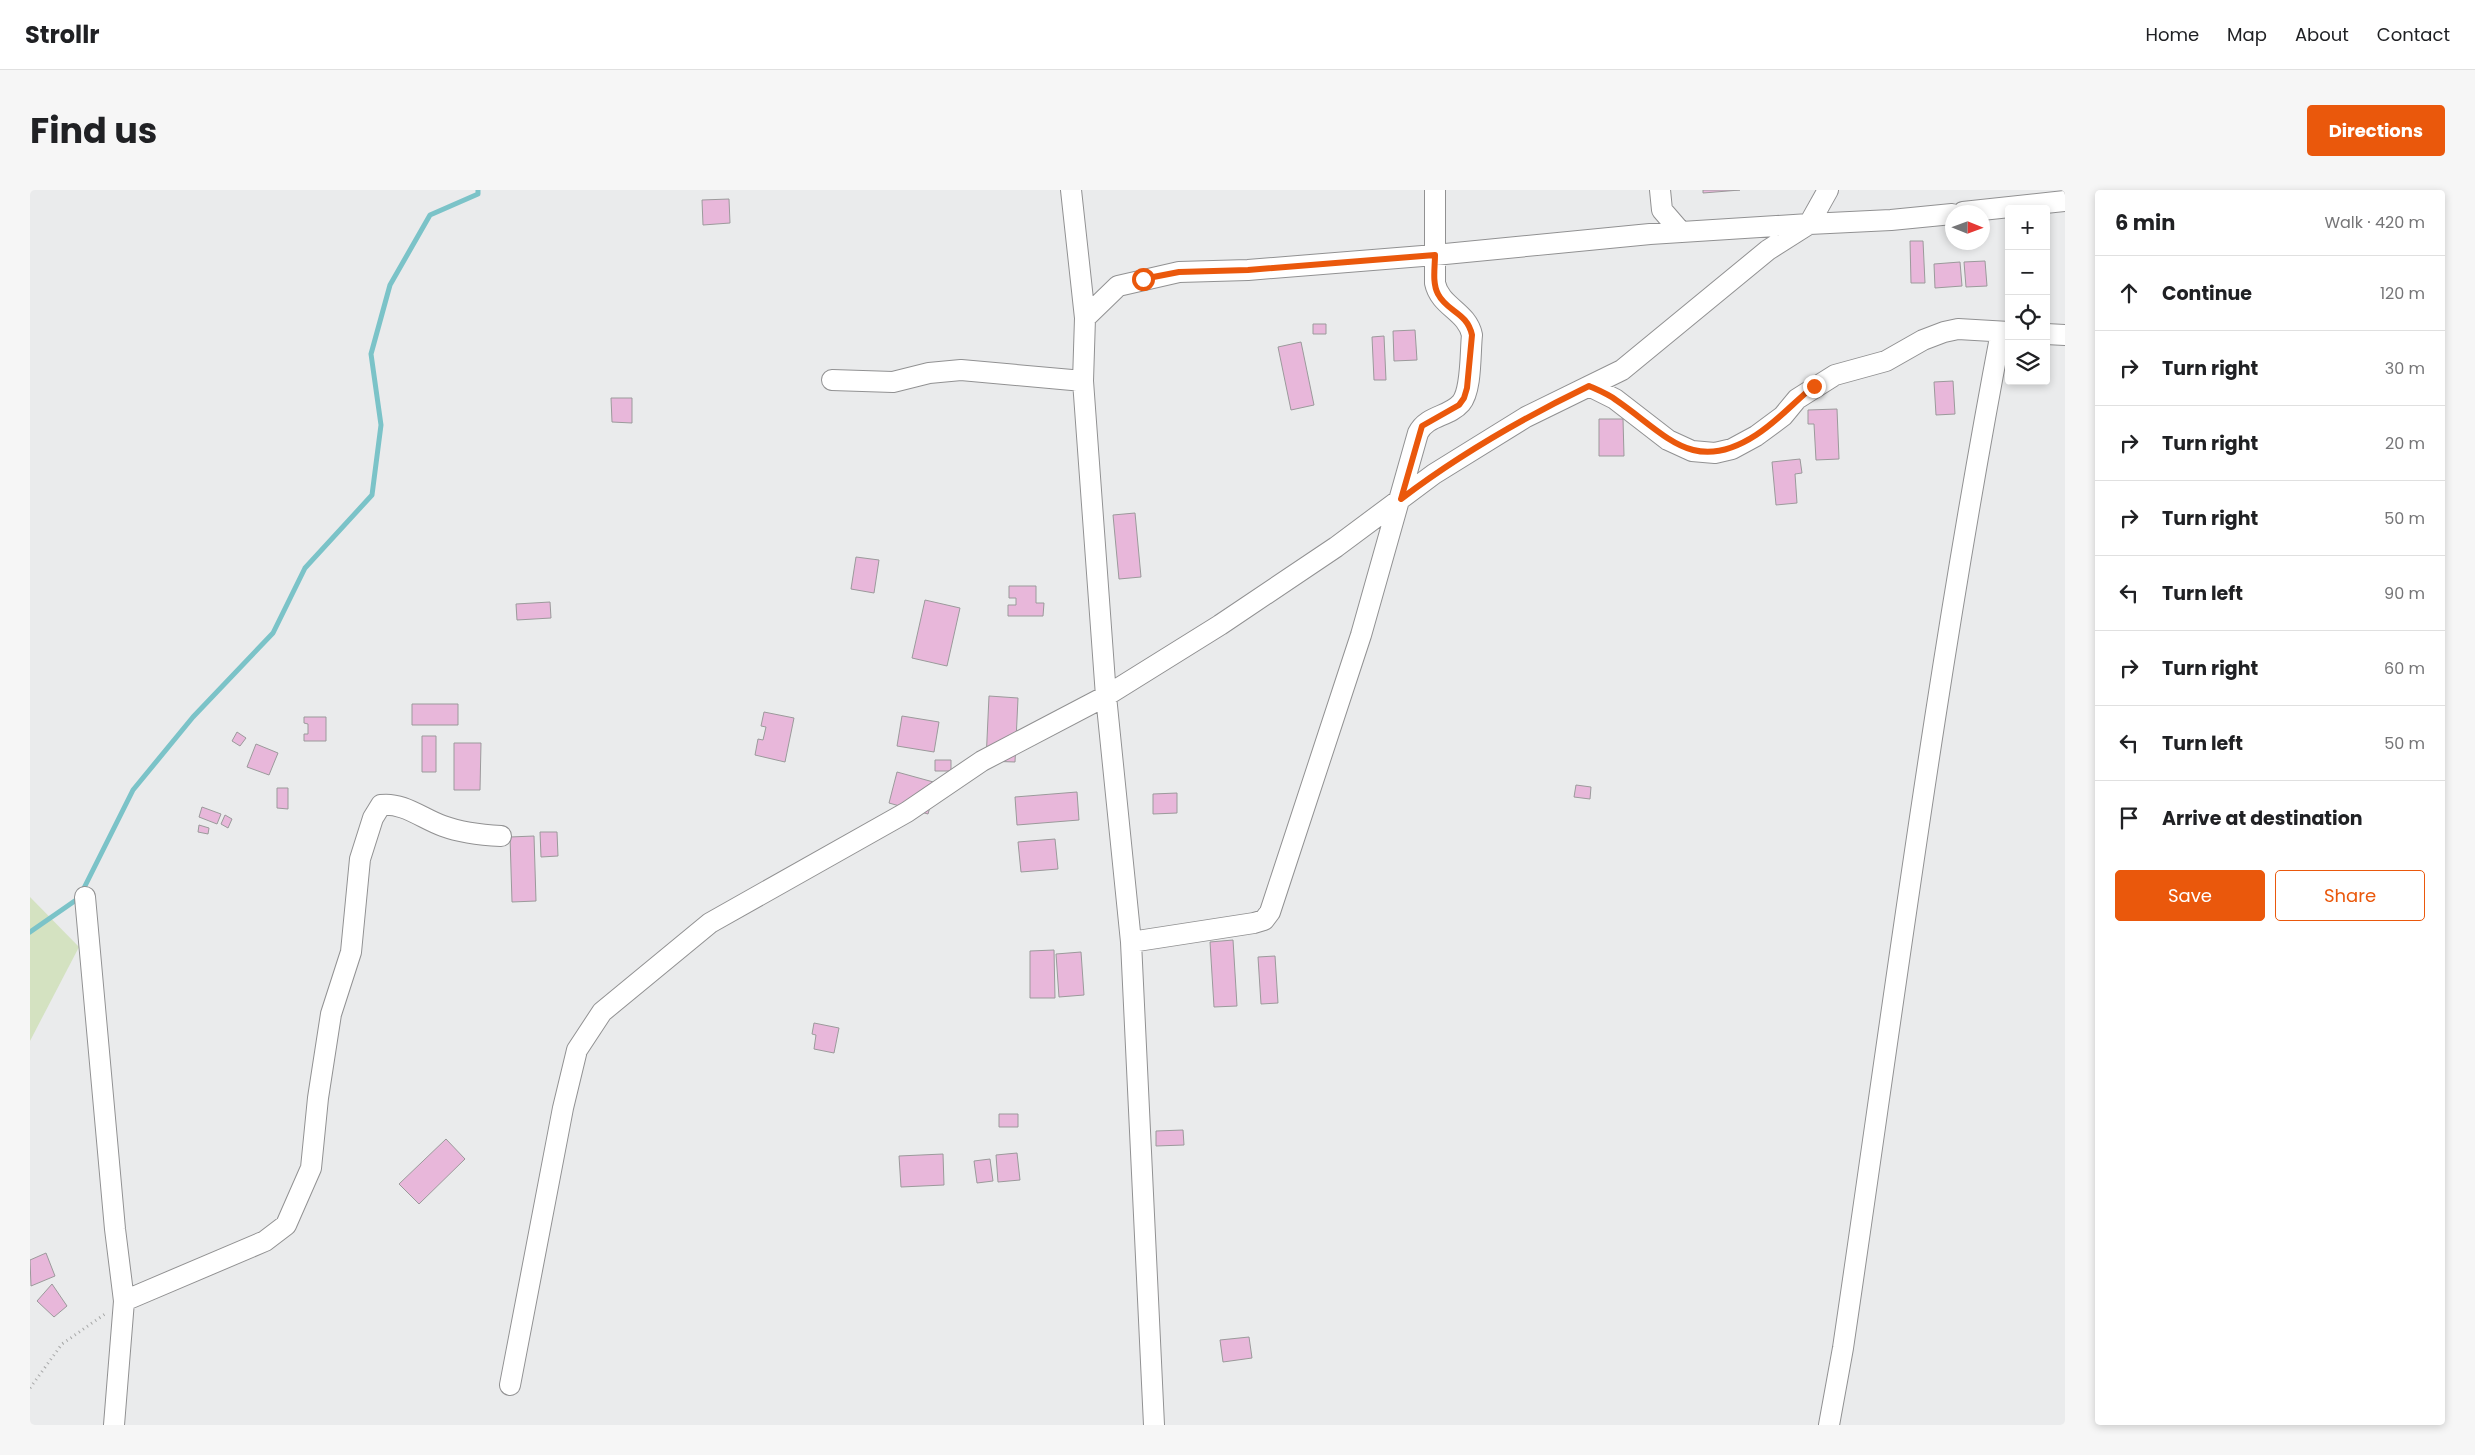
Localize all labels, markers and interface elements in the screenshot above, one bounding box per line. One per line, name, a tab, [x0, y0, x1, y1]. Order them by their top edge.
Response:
text: Strollr	[25, 18, 100, 51]
text: Home	[2145, 22, 2199, 47]
text: Map	[2227, 22, 2267, 47]
text: About	[2295, 22, 2349, 47]
text: Contact	[2377, 22, 2450, 47]
button: Directions	[2307, 105, 2445, 156]
text: Find us	[30, 106, 157, 155]
north arrow	[1945, 205, 1990, 250]
map controls	[2005, 205, 2050, 385]
button: +	[2005, 205, 2050, 250]
text: 6 min	[2115, 208, 2175, 237]
text: Walk · 420 m	[2324, 211, 2425, 234]
button: −	[2005, 250, 2050, 295]
route start	[1132, 268, 1155, 291]
icon: ahead	[2115, 279, 2143, 307]
text: Continue	[2162, 280, 2252, 307]
text: 120 m	[2380, 282, 2425, 305]
button: locate	[2005, 295, 2050, 340]
button: layers	[2005, 340, 2050, 385]
icon: right	[2115, 354, 2143, 382]
text: Turn right	[2162, 355, 2258, 382]
text: 30 m	[2385, 357, 2425, 380]
route end	[1803, 375, 1826, 398]
icon: right	[2115, 429, 2143, 457]
text: Turn right	[2162, 430, 2258, 457]
text: 20 m	[2385, 432, 2425, 455]
icon: right	[2115, 504, 2143, 532]
text: Turn right	[2162, 505, 2258, 532]
text: 50 m	[2384, 507, 2425, 530]
icon: left	[2115, 579, 2143, 607]
text: Turn left	[2162, 580, 2243, 607]
text: 90 m	[2384, 582, 2425, 605]
icon: right	[2115, 654, 2143, 682]
text: Turn right	[2162, 655, 2258, 682]
text: 60 m	[2384, 657, 2425, 680]
icon: left	[2115, 729, 2143, 757]
text: Turn left	[2162, 730, 2243, 757]
text: 50 m	[2384, 732, 2425, 755]
icon: arrive	[2115, 804, 2143, 832]
text: Arrive at destination	[2162, 805, 2363, 832]
button: Save	[2115, 870, 2265, 921]
button: Share	[2275, 870, 2425, 921]

